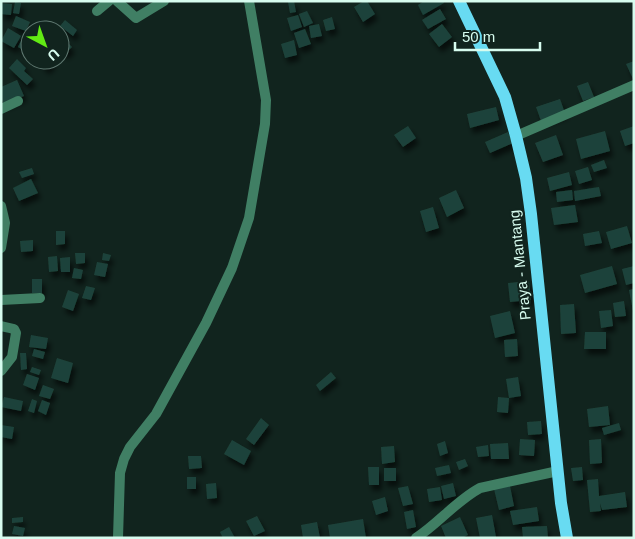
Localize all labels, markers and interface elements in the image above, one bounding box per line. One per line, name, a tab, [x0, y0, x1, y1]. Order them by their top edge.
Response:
north arrow	[20, 20, 70, 70]
scale bar	[455, 20, 540, 52]
text: 50 m	[462, 28, 495, 45]
text: U	[44, 45, 63, 64]
street label: Praya - Mantang	[505, 209, 534, 321]

